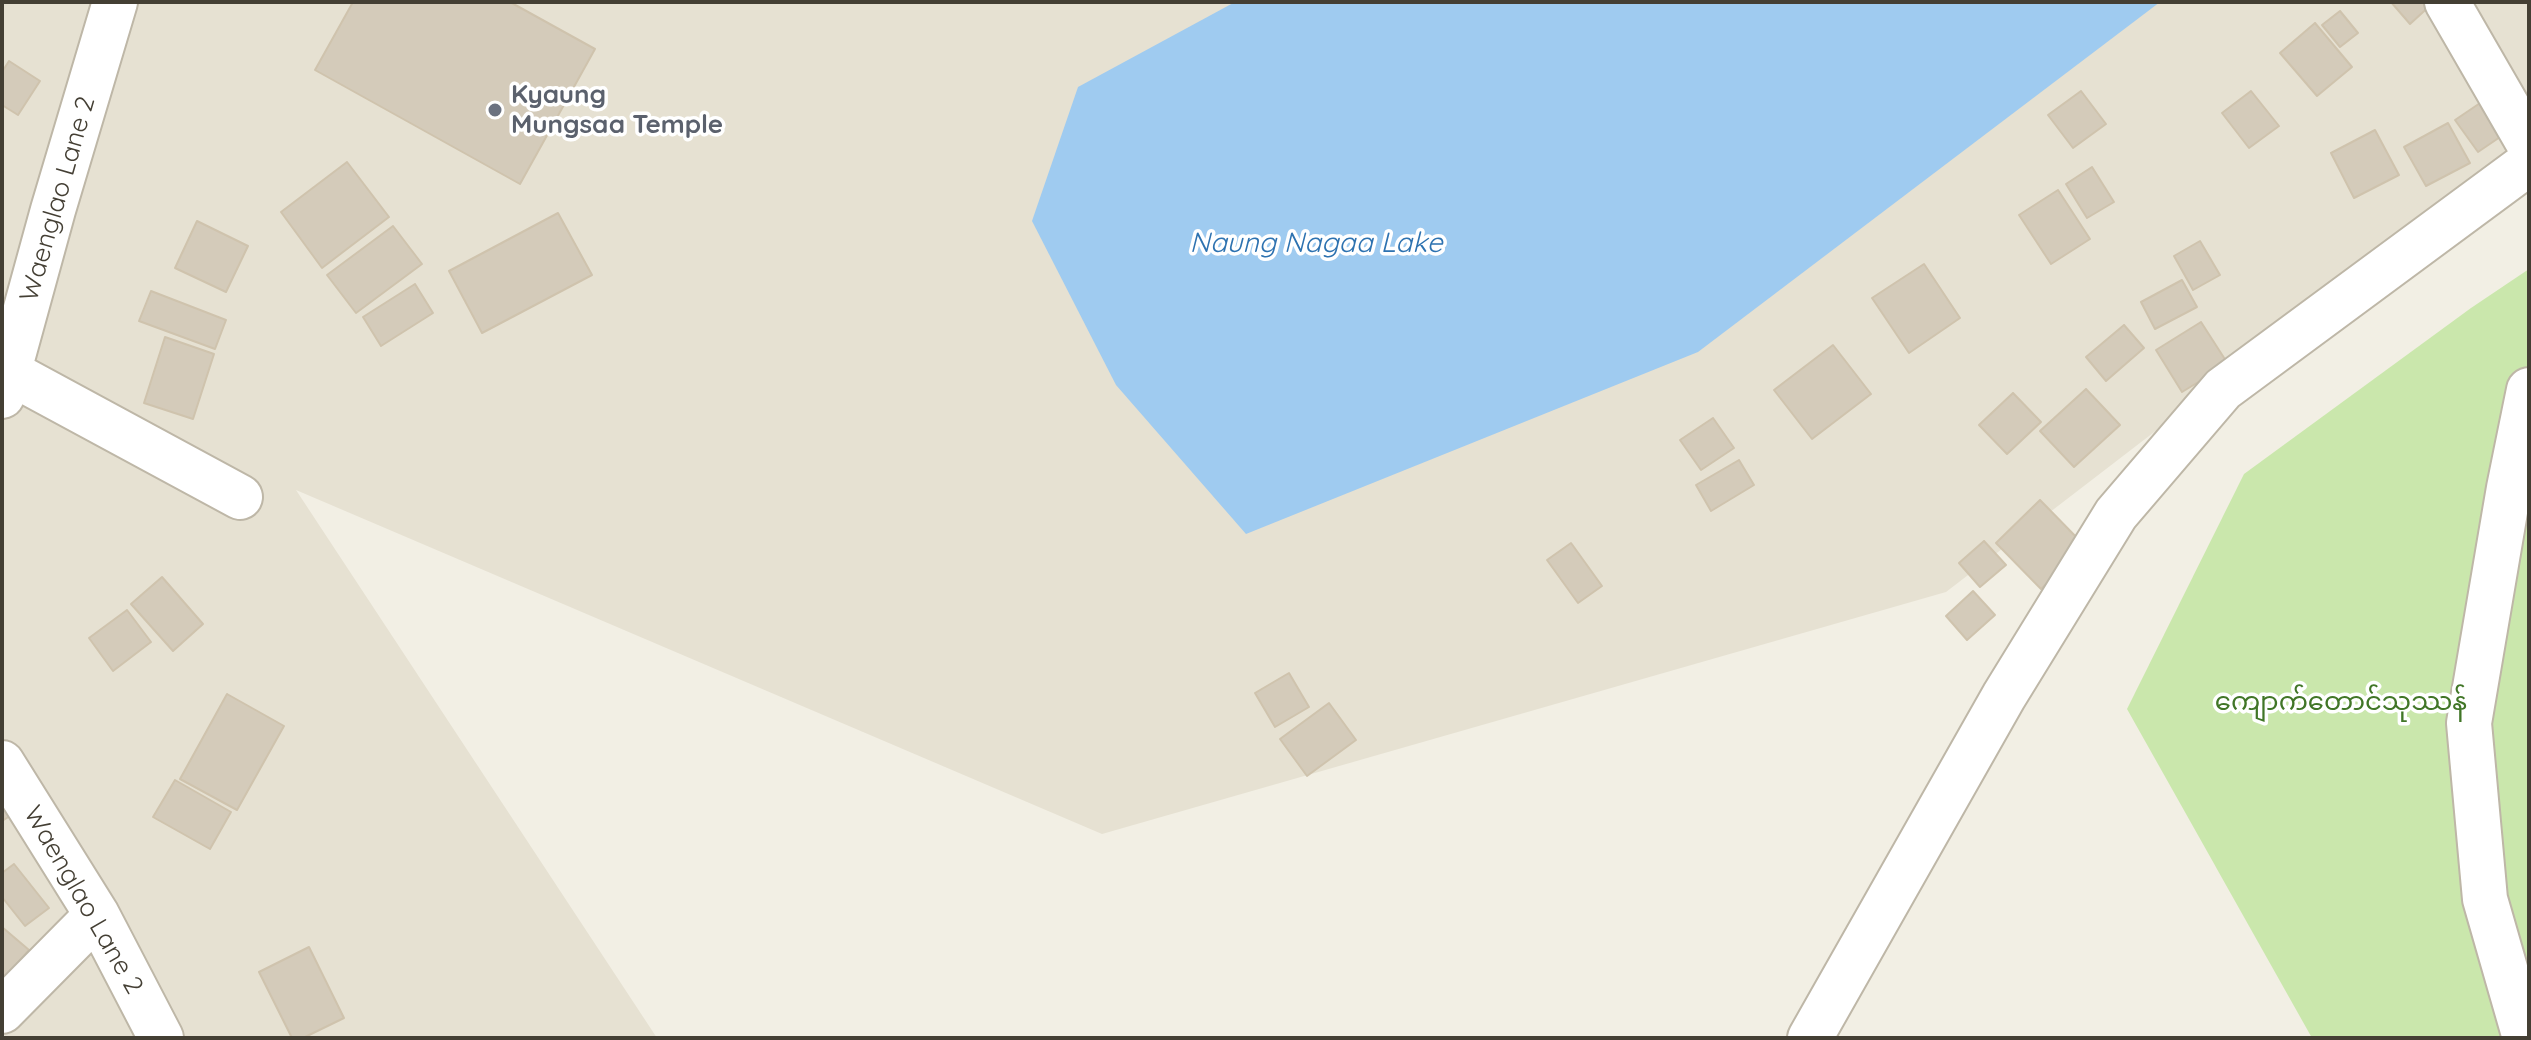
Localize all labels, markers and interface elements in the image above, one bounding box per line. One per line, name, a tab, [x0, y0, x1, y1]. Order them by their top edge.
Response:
place label: Kyaung Mungsaa Temple	[511, 79, 723, 140]
street label: Waenglao Lane 2	[14, 93, 102, 305]
marker: Kyaung Mungsaa Temple	[486, 101, 504, 119]
water label: Naung Nagaa Lake	[1190, 227, 1442, 261]
park label: ကျောက်တောင်သုဿန်	[2215, 686, 2467, 718]
street label: Waenglao Lane 2	[17, 800, 149, 1000]

